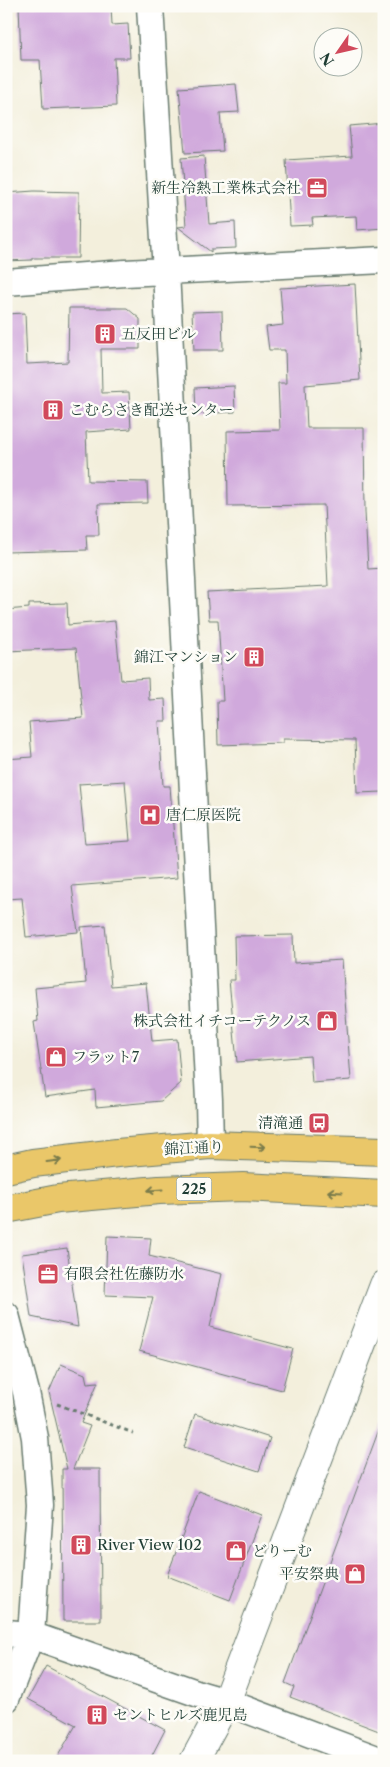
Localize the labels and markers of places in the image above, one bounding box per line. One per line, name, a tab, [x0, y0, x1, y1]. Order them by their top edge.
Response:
office icon: 新生冷熱工業株式会社	[305, 176, 329, 200]
place label: 新生冷熱工業株式会社	[151, 178, 301, 197]
building icon: 五反田ビル	[93, 322, 117, 346]
place label: 五反田ビル	[121, 324, 196, 343]
building icon: こむらさき配送センター	[41, 398, 65, 422]
place label: こむらさき配送センター	[69, 400, 233, 419]
building icon: 錦江マンション	[242, 645, 266, 669]
place label: 錦江マンション	[134, 647, 238, 666]
hospital icon: 唐仁原医院	[138, 803, 162, 827]
place label: 唐仁原医院	[166, 805, 241, 824]
shop icon: 株式会社イチコーテクノス	[315, 1009, 339, 1033]
place label: 株式会社イチコーテクノス	[133, 1011, 311, 1030]
shop icon: フラット7	[44, 1045, 68, 1069]
place label: フラット7	[72, 1047, 140, 1066]
bus stop icon: 清滝通	[307, 1111, 331, 1135]
place label: 清滝通	[258, 1113, 303, 1132]
office icon: 有限会社佐藤防水	[36, 1262, 60, 1286]
place label: 有限会社佐藤防水	[64, 1264, 184, 1283]
building icon: River View 102	[69, 1533, 93, 1557]
place label: River View 102	[97, 1535, 202, 1554]
shop icon: どりーむ	[224, 1539, 248, 1563]
place label: どりーむ	[252, 1541, 312, 1560]
shop icon: 平安祭典	[343, 1562, 367, 1586]
place label: 平安祭典	[279, 1564, 339, 1583]
building icon: セントヒルズ鹿児島	[85, 1703, 109, 1727]
place label: セントヒルズ鹿児島	[113, 1705, 248, 1724]

